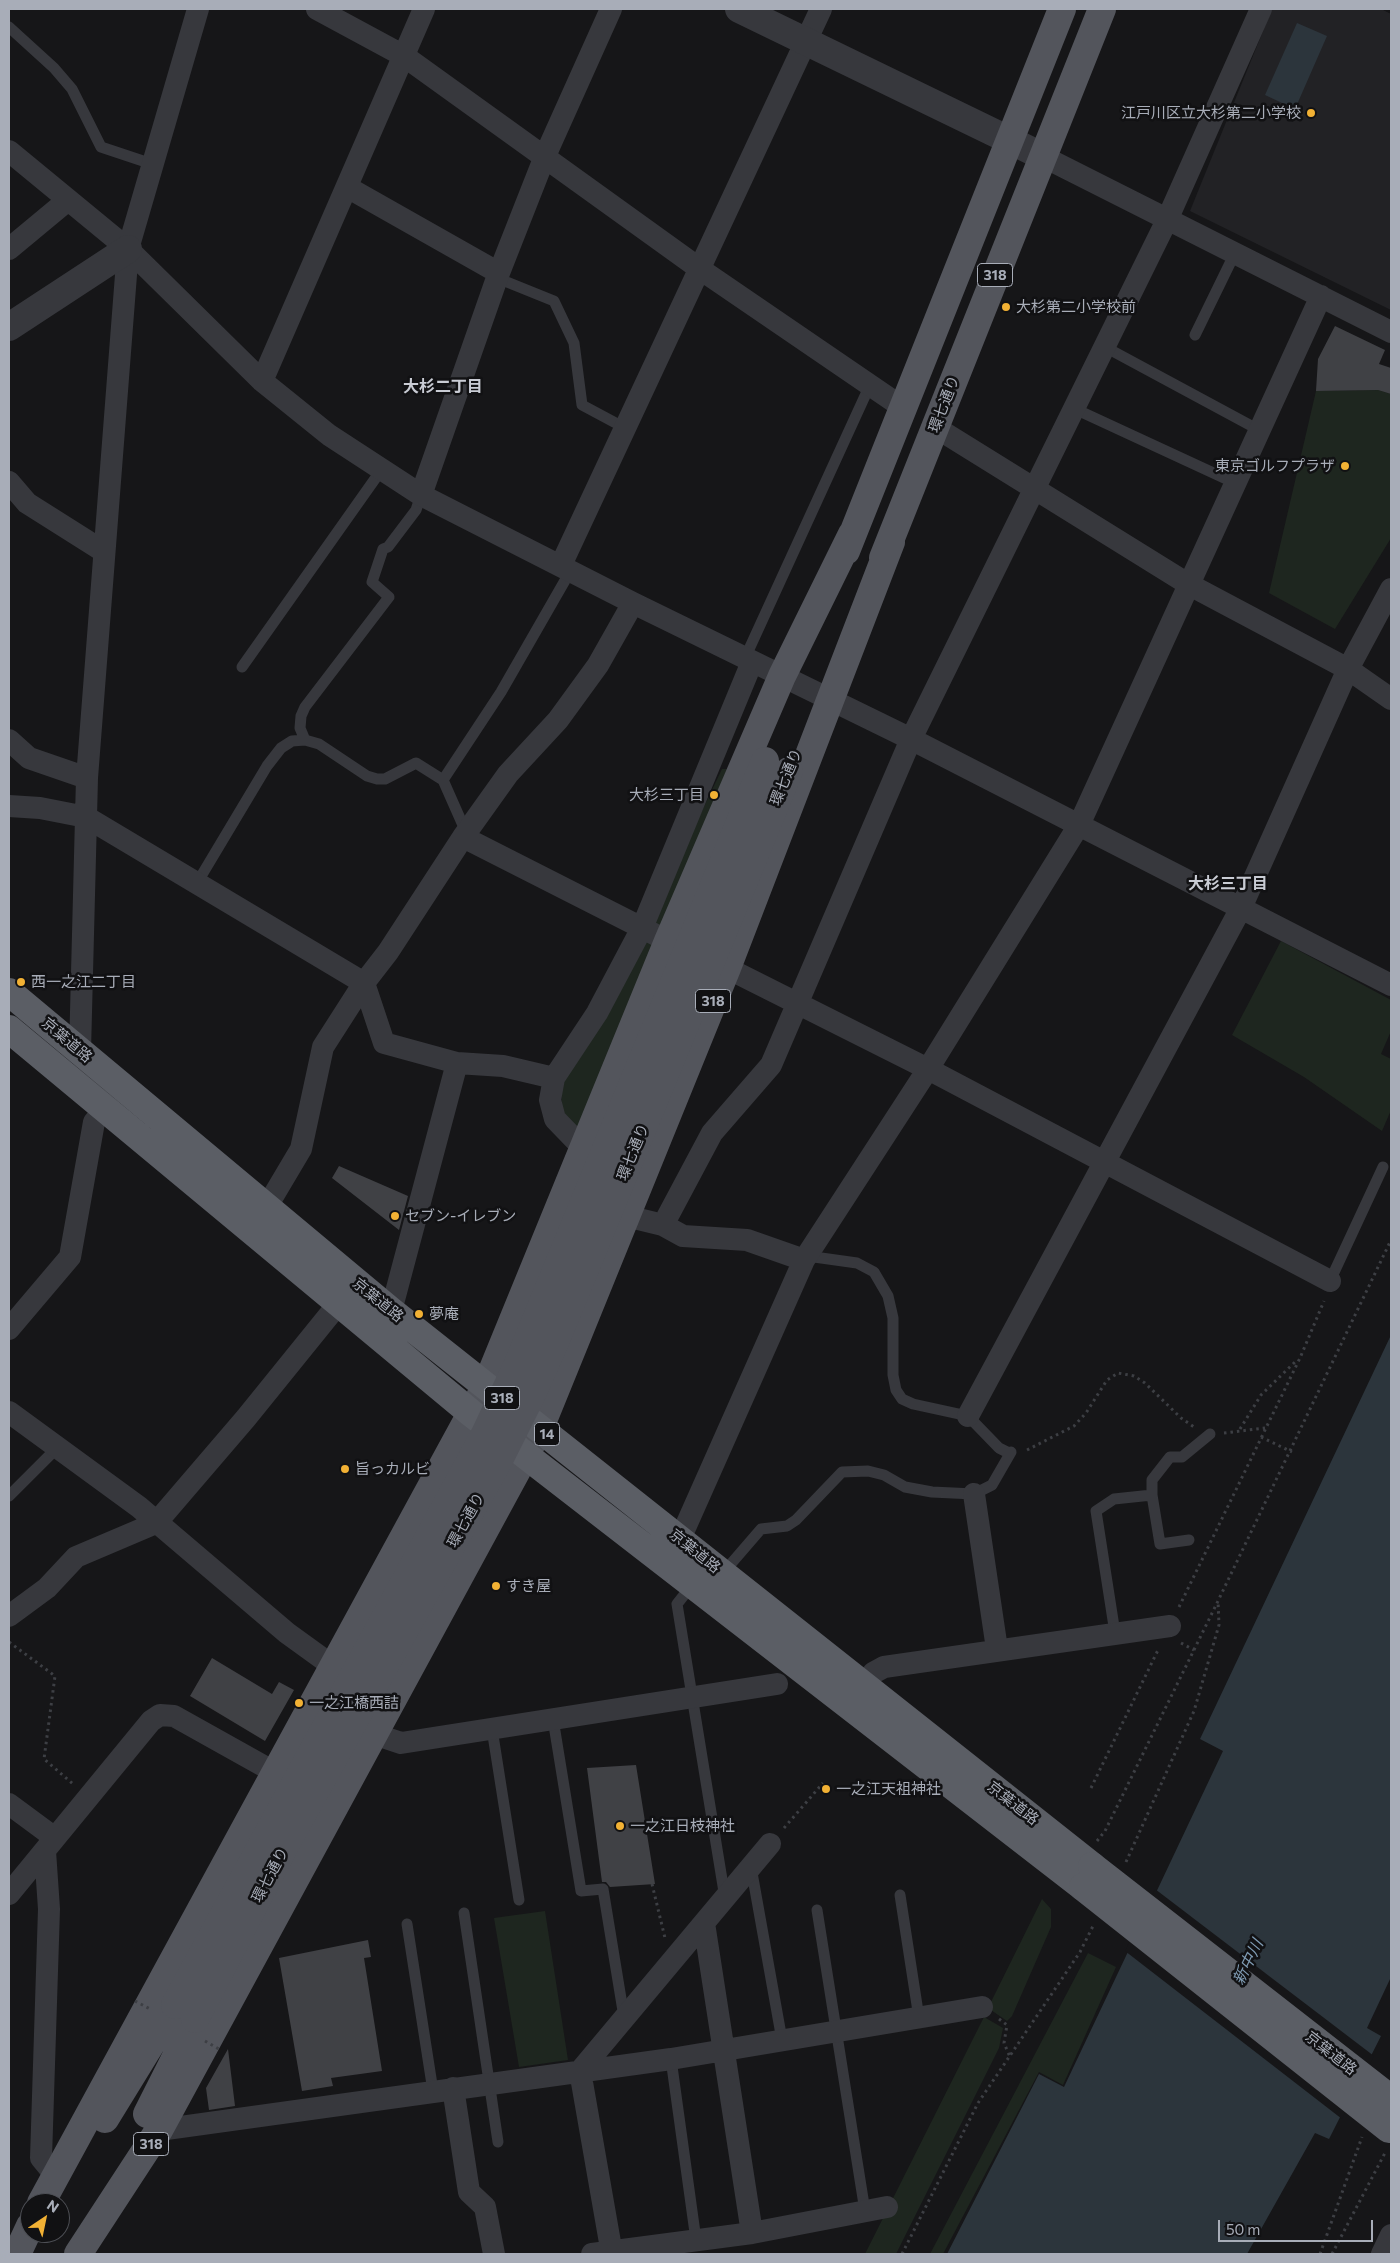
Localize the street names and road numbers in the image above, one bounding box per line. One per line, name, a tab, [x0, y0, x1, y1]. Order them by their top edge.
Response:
road number: 318	[978, 264, 1012, 286]
street label: 環七通り	[925, 373, 963, 435]
street label: 環七通り	[766, 746, 806, 808]
road number: 318	[696, 989, 730, 1012]
street label: 京葉道路	[38, 1014, 96, 1066]
street label: 環七通り	[613, 1121, 653, 1183]
street label: 京葉道路	[349, 1274, 407, 1326]
road number: 318	[484, 1386, 520, 1410]
road number: 14	[534, 1422, 560, 1446]
street label: 環七通り	[444, 1489, 488, 1551]
street label: 京葉道路	[666, 1525, 724, 1577]
street label: 京葉道路	[984, 1777, 1042, 1829]
street label: 環七通り	[248, 1844, 292, 1906]
street label: 京葉道路	[1302, 2027, 1360, 2079]
road number: 318	[134, 2132, 168, 2156]

